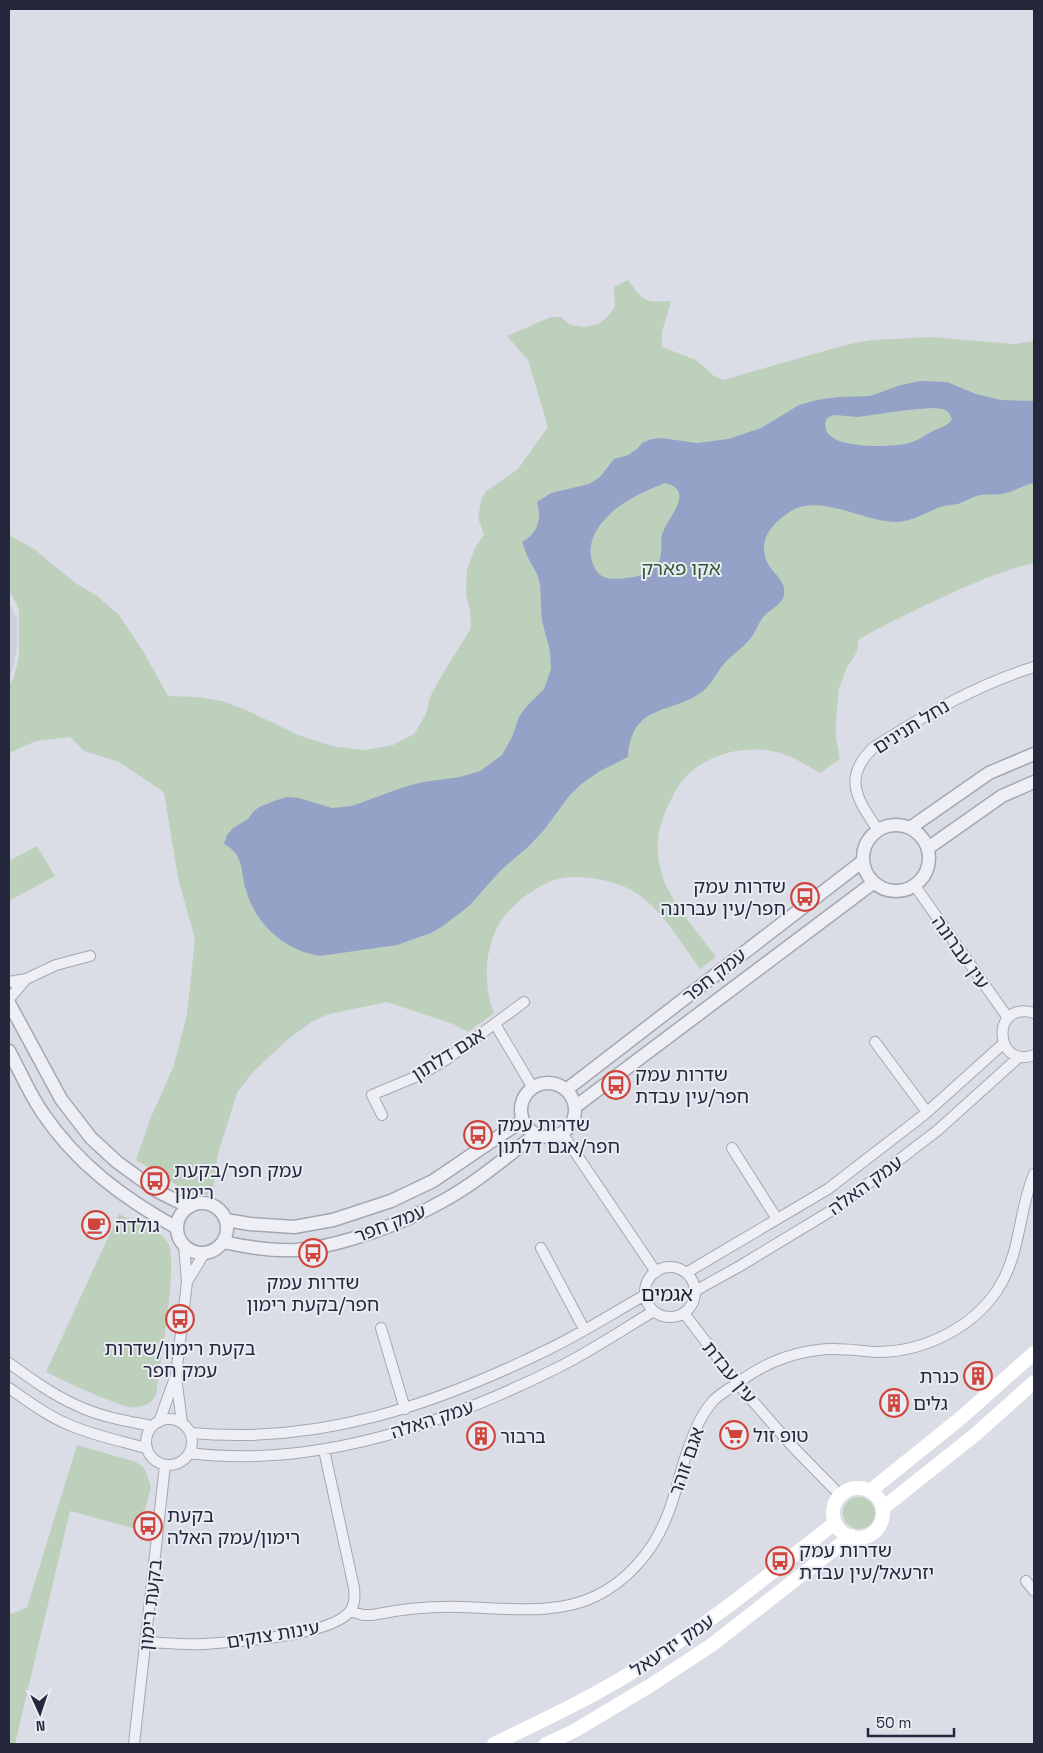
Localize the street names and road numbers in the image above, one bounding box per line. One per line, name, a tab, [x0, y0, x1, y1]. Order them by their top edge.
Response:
street label: נחל תנינים	[869, 693, 954, 760]
street label: עין עברונה	[926, 911, 995, 994]
street label: עמק חפר	[677, 943, 751, 1008]
street label: אגם דלתון	[407, 1022, 490, 1087]
street label: עמק האלה	[823, 1150, 908, 1221]
street label: עמק חפר	[351, 1198, 429, 1248]
street label: עין עבדת	[697, 1336, 762, 1409]
street label: עמק האלה	[387, 1394, 477, 1445]
street label: אגם זוהר	[663, 1424, 710, 1499]
street label: בקעת רימון	[133, 1558, 168, 1652]
street label: עמק יזרעאל	[626, 1608, 719, 1682]
street label: עינות צוקים	[225, 1615, 321, 1654]

